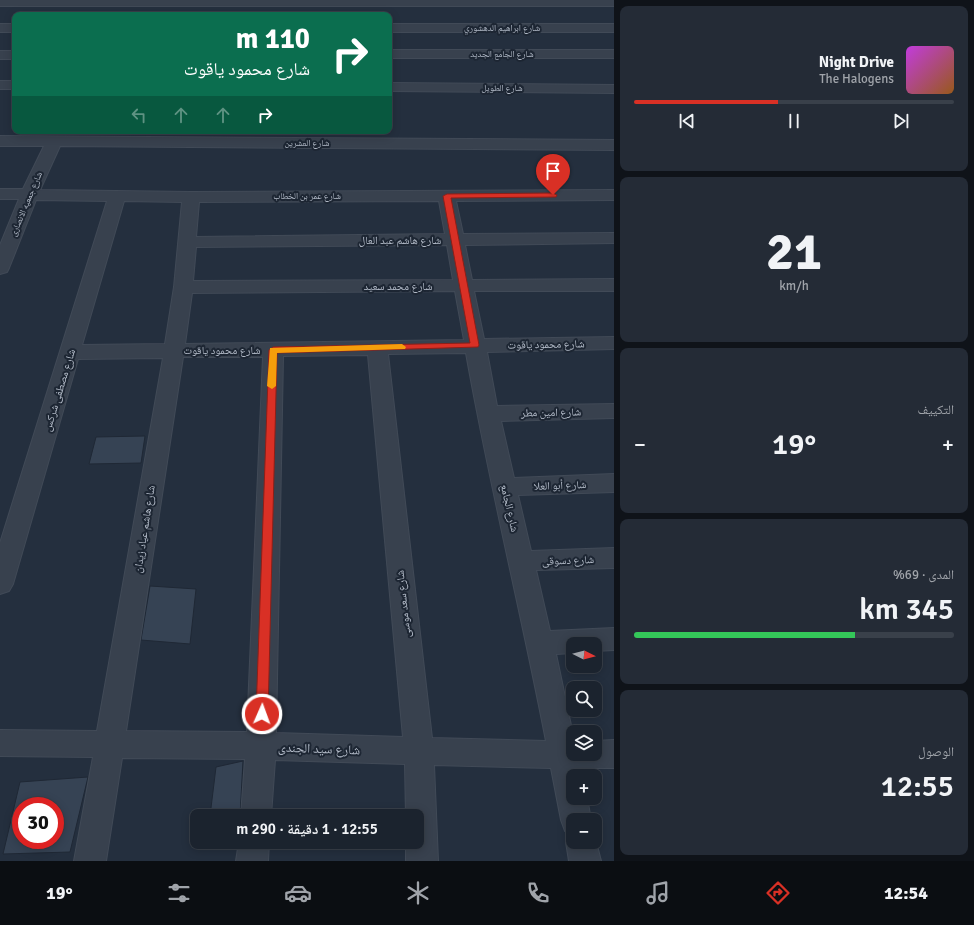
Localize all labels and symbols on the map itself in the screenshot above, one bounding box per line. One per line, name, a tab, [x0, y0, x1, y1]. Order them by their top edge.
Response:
street label: شارع ابراهيم الدهشوري	[464, 23, 540, 35]
street label: شارع الجامع الجديد	[470, 49, 534, 60]
street label: شارع الطويل	[481, 83, 523, 94]
street label: شارع العشرين	[285, 138, 329, 149]
pin	[536, 154, 570, 195]
street label: شارع جمعيه الانصارى	[8, 170, 45, 238]
street label: شارع عمر بن الخطاب	[273, 191, 341, 202]
street label: شارع هاشم عبد العال	[359, 234, 441, 248]
street label: شارع محمد سعيد	[364, 280, 432, 293]
street label: شارع محمود ياقوت	[507, 337, 585, 352]
street label: شارع محمود ياقوت	[183, 344, 261, 357]
street label: شارع مصطفى شركس	[41, 347, 78, 433]
street label: شارع امين مطر	[520, 405, 581, 420]
street label: شارع أبو العلا	[533, 477, 587, 493]
street label: شارع الجامع	[498, 483, 521, 533]
street label: شارع هاشم عياد زيدان	[131, 484, 159, 574]
street label: شارع دسوقى	[542, 553, 594, 568]
street label: شارع سعد موسى	[393, 570, 414, 638]
north arrow	[566, 637, 602, 673]
position arrow	[241, 693, 283, 735]
street label: شارع سيد الجندى	[278, 740, 360, 759]
speed limit sign: 30	[12, 797, 64, 849]

